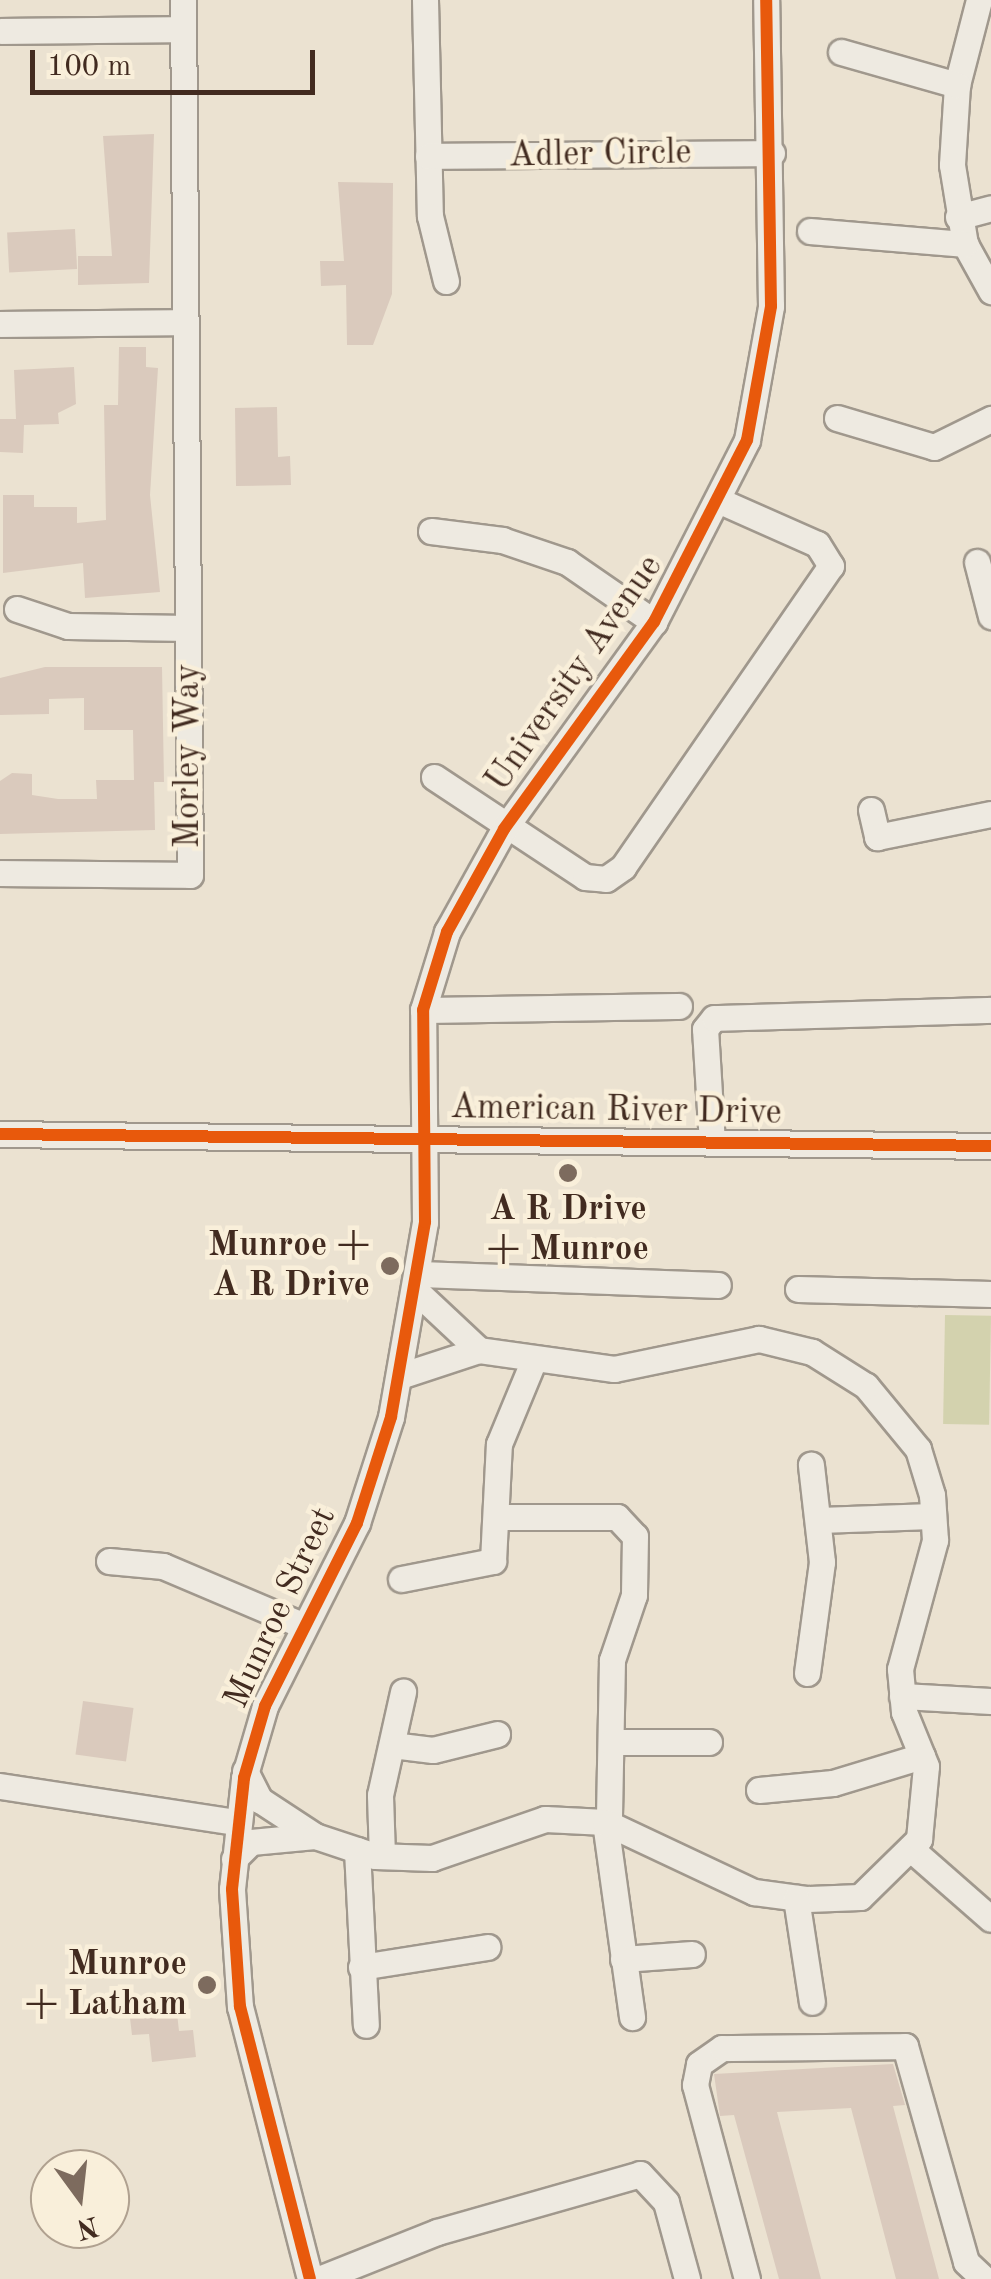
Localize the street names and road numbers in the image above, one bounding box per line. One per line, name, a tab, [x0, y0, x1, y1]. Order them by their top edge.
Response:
street label: Adler Circle	[508, 132, 692, 178]
street label: University Avenue	[478, 548, 672, 800]
street label: Morley Way	[168, 664, 210, 848]
street label: American River Drive	[450, 1087, 782, 1135]
street label: Munroe Street	[216, 1501, 346, 1715]

